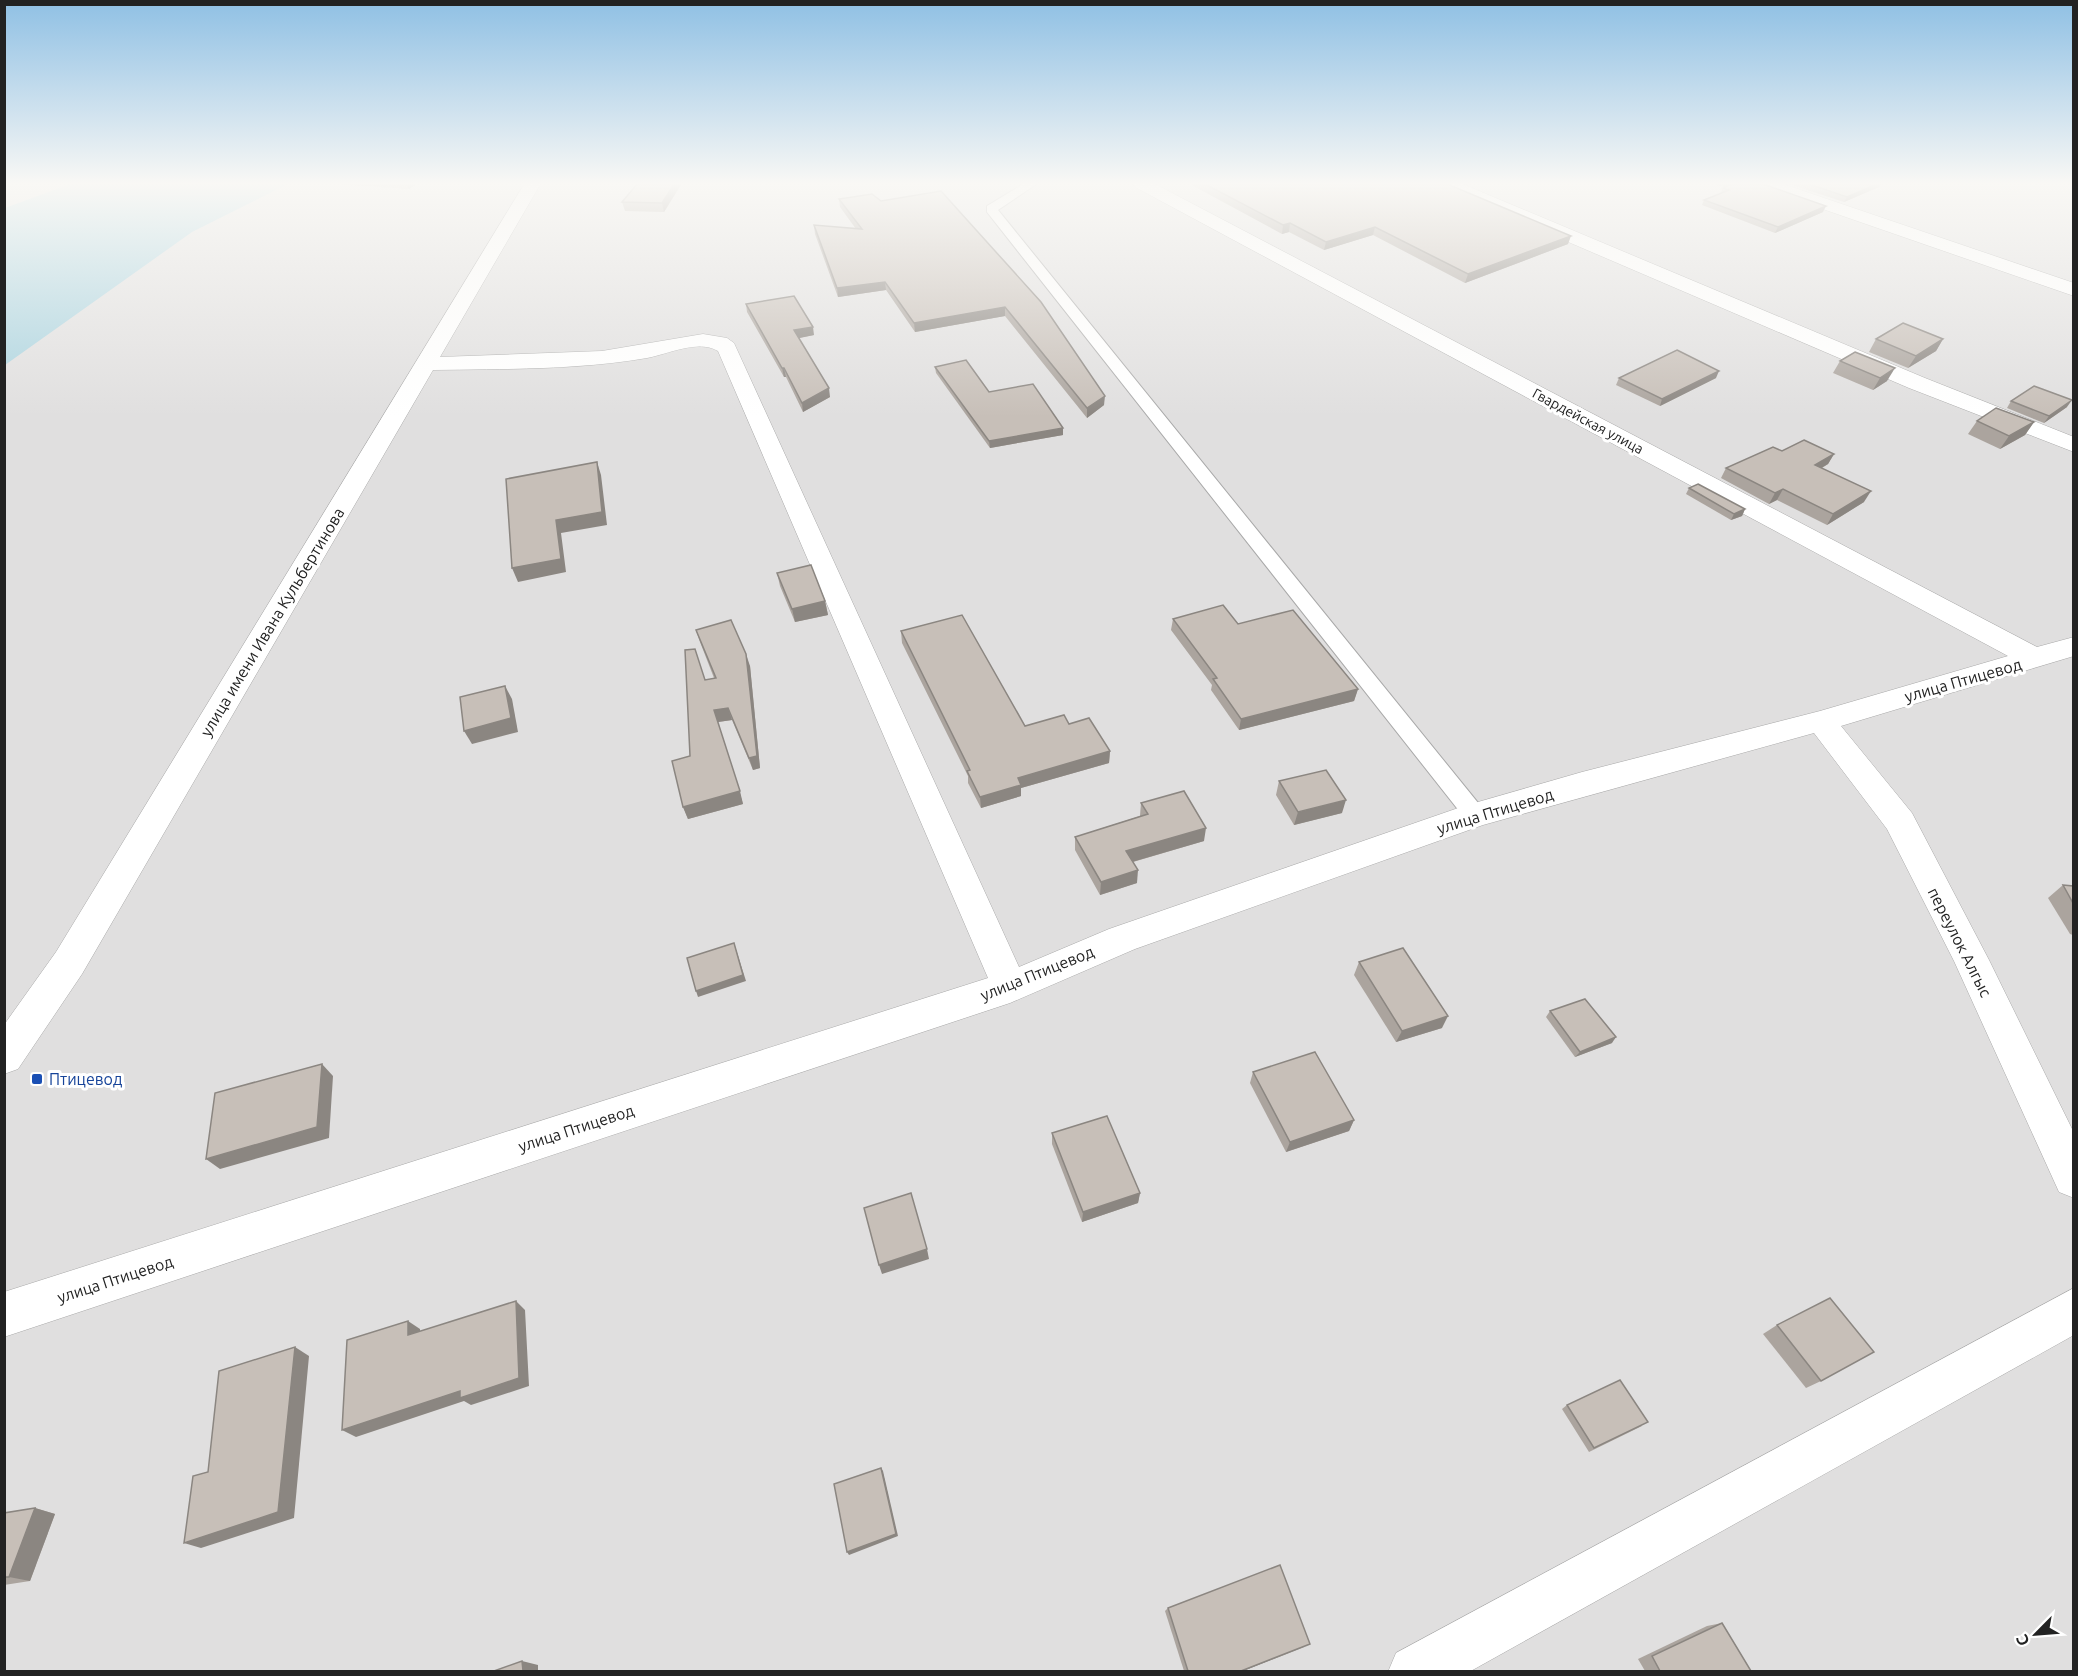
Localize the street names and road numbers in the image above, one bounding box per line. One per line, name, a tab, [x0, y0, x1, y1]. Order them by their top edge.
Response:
street label: Гвардейская улица	[1530, 385, 1646, 457]
street label: улица имени Ивана Кульбертинова	[196, 504, 348, 740]
street label: улица Птицевод	[1902, 655, 2024, 705]
street label: улица Птицевод	[1435, 785, 1555, 837]
street label: переулок Алгыс	[1925, 884, 1996, 1000]
street label: улица Птицевод	[978, 942, 1096, 1004]
street label: улица Птицевод	[516, 1101, 636, 1155]
street label: улица Птицевод	[55, 1252, 175, 1306]

